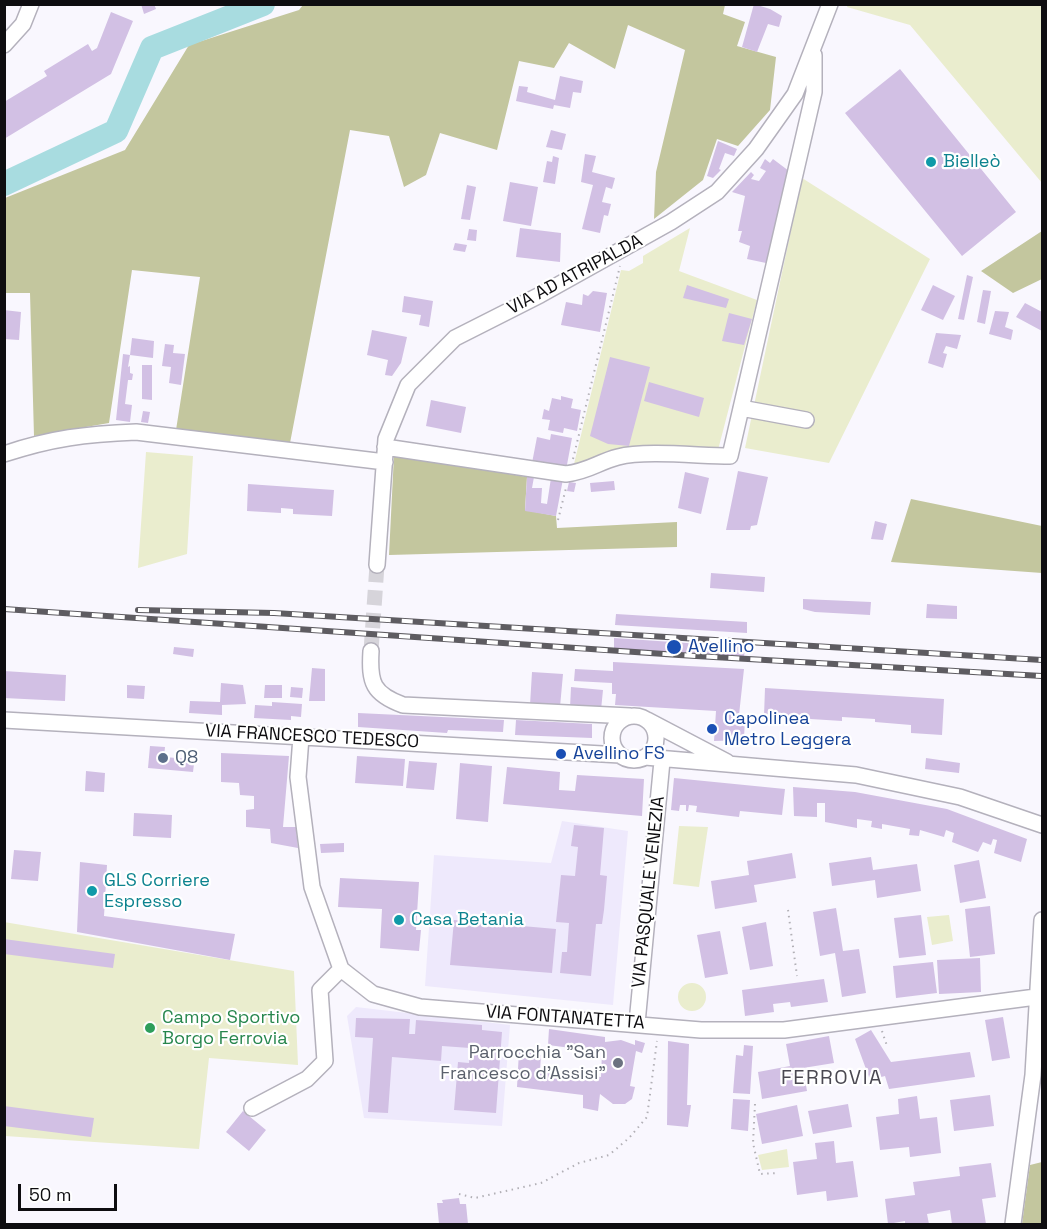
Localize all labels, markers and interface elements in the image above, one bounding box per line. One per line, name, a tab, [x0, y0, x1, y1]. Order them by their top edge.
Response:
place label: Bielleò	[943, 151, 1001, 173]
marker: Bielleò	[924, 155, 938, 169]
street label: VIA AD ATRIPALDA	[504, 230, 646, 320]
place label: Avellino	[688, 636, 754, 658]
marker: Avellino	[665, 638, 683, 656]
place label: Capolinea Metro Leggera	[724, 708, 851, 750]
street label: VIA FRANCESCO TEDESCO	[204, 721, 420, 753]
marker: Capolinea Metro Leggera	[705, 722, 719, 736]
place label: Avellino FS	[573, 743, 665, 765]
place label: Q8	[175, 747, 198, 769]
marker: Avellino FS	[554, 747, 568, 761]
marker: Q8	[156, 751, 170, 765]
street label: VIA PASQUALE VENEZIA	[628, 795, 670, 989]
place label: GLS Corriere Espresso	[104, 870, 210, 912]
marker: GLS Corriere Espresso	[85, 884, 99, 898]
place label: Casa Betania	[411, 909, 524, 931]
marker: Casa Betania	[392, 913, 406, 927]
street label: VIA FONTANATETTA	[485, 1002, 645, 1034]
place label: Campo Sportivo Borgo Ferrovia	[162, 1007, 300, 1050]
marker: Campo Sportivo Borgo Ferrovia	[143, 1021, 157, 1035]
place label: Parrocchia "San Francesco d'Assisi"	[440, 1042, 606, 1084]
marker: Parrocchia "San Francesco d'Assisi"	[611, 1056, 625, 1070]
district label: FERROVIA	[781, 1067, 883, 1091]
scale bar	[21, 1172, 120, 1210]
text: 50 m	[29, 1183, 71, 1206]

